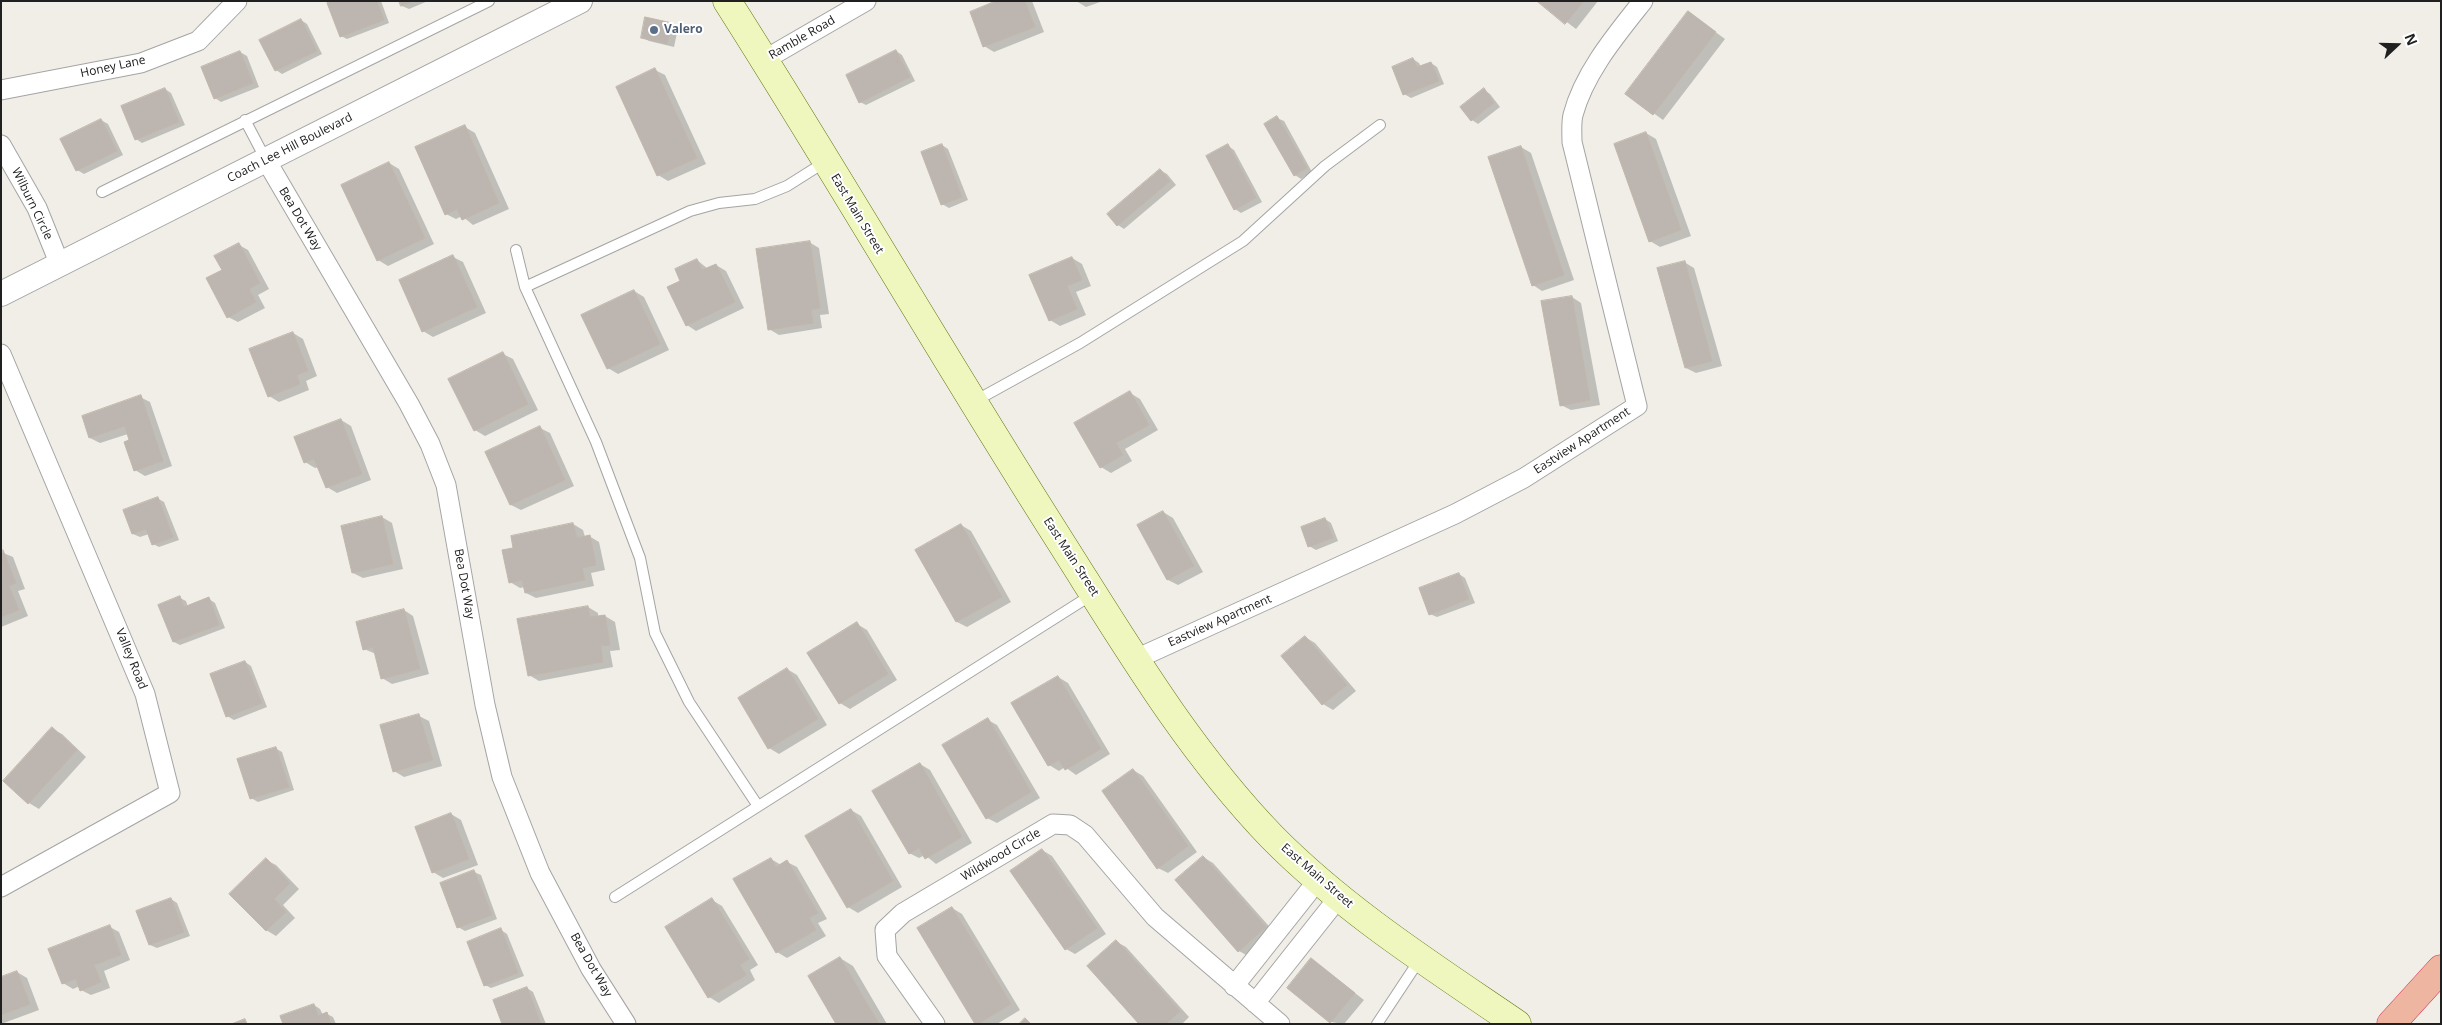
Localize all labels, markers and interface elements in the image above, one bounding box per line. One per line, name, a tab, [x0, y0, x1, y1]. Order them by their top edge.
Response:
street label: Ramble Road	[766, 13, 838, 63]
north arrow	[2372, 20, 2422, 70]
place label: Valero	[664, 23, 703, 37]
marker: Valero	[648, 24, 660, 36]
text: N	[2401, 31, 2422, 48]
street label: Honey Lane	[79, 53, 147, 81]
street label: Coach Lee Hill Boulevard	[225, 110, 355, 186]
street label: Wilburn Circle	[8, 166, 56, 242]
street label: East Main Street	[827, 171, 887, 257]
street label: Bea Dot Way	[275, 185, 325, 253]
street label: Eastview Apartment	[1531, 405, 1633, 477]
street label: East Main Street	[1040, 515, 1102, 599]
street label: Bea Dot Way	[451, 548, 477, 620]
street label: Eastview Apartment	[1166, 592, 1274, 650]
street label: Valley Road	[112, 626, 150, 692]
street label: Wildwood Circle	[959, 826, 1043, 884]
street label: East Main Street	[1278, 841, 1356, 911]
street label: Bea Dot Way	[567, 931, 615, 999]

